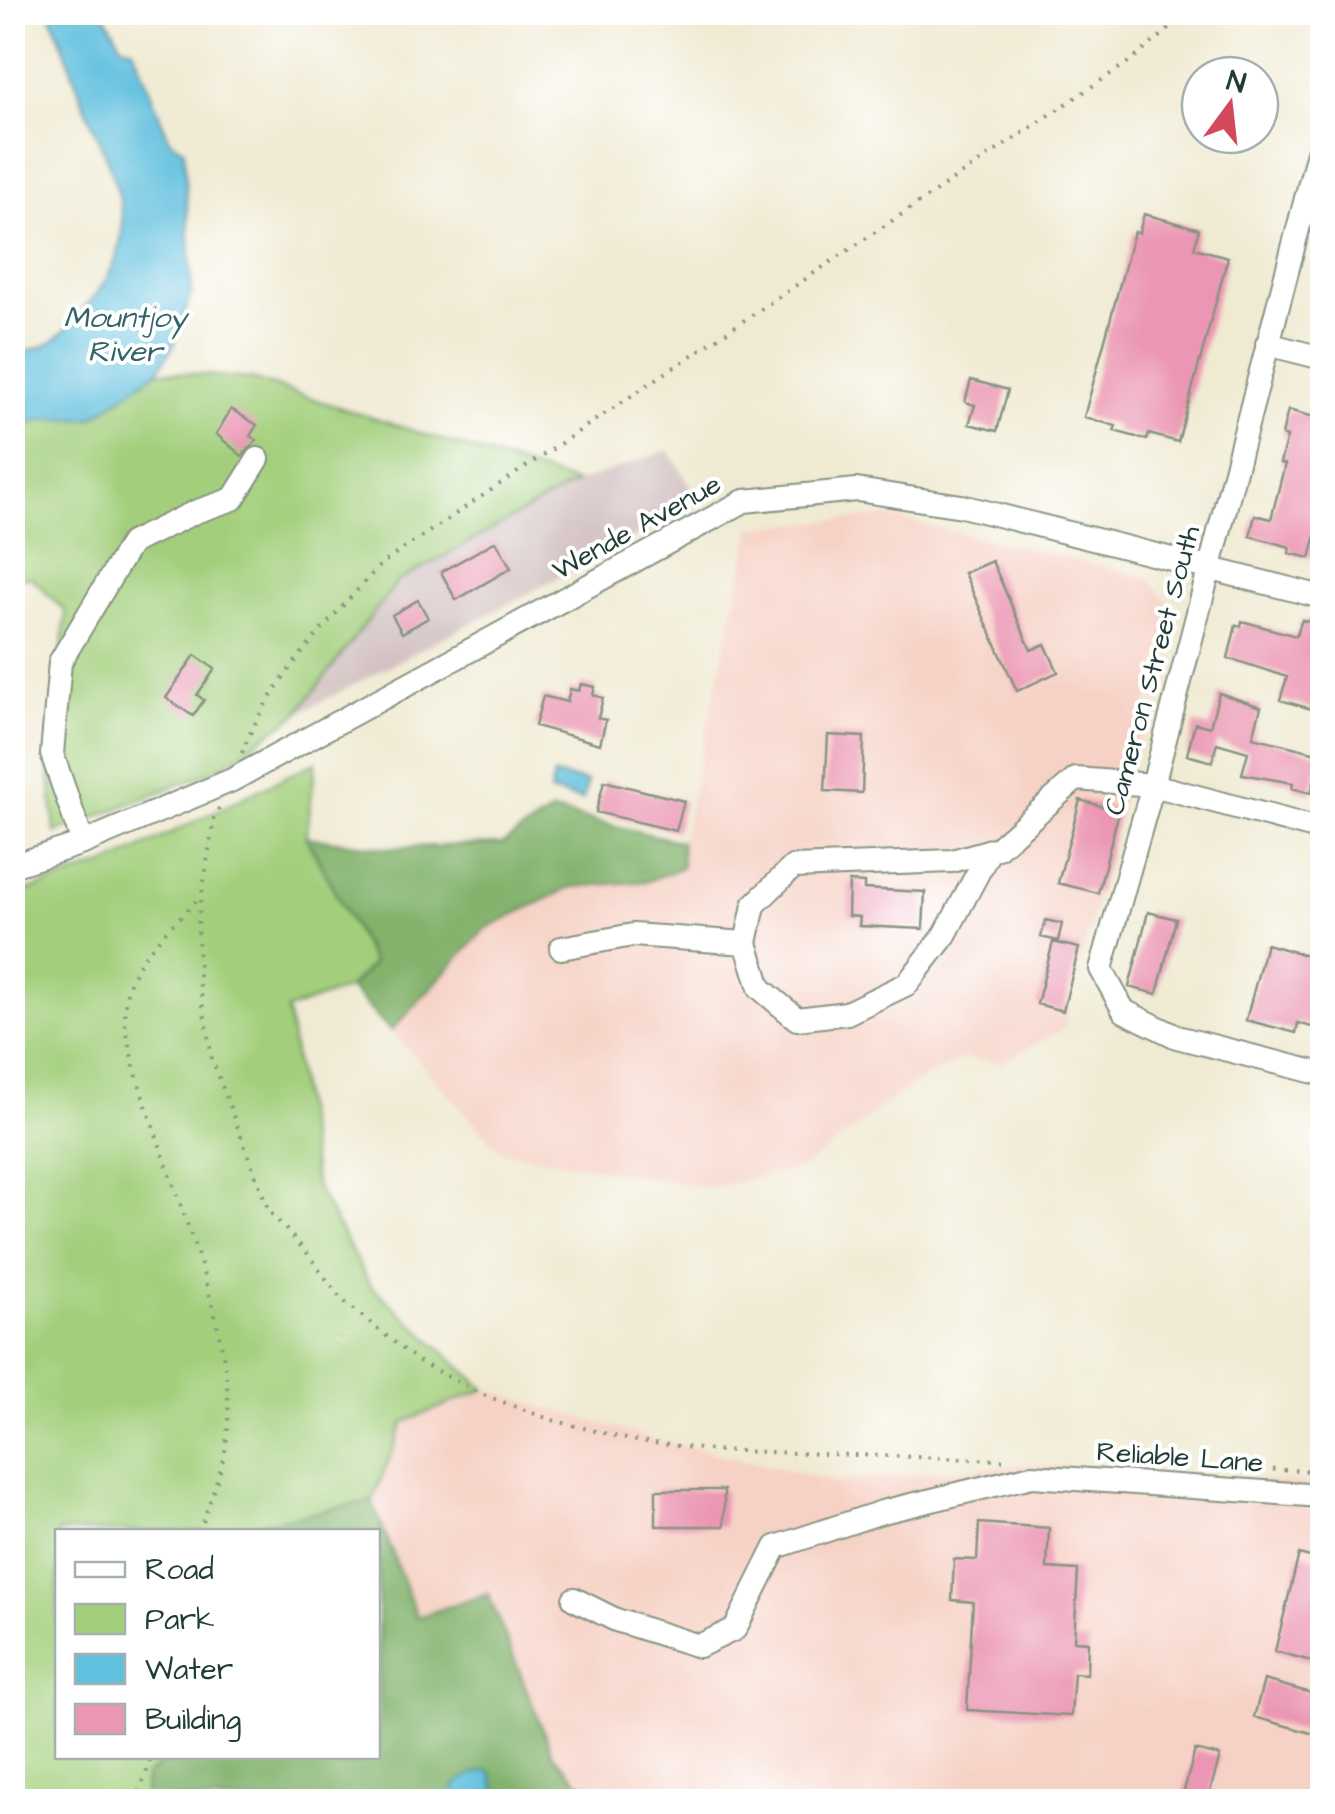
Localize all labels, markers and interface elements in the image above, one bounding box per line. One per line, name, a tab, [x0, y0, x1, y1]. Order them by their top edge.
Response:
north arrow	[1180, 55, 1280, 155]
text: N	[1223, 61, 1250, 104]
water label: Mountjoy River	[64, 297, 190, 373]
street label: Wende Avenue	[545, 465, 728, 590]
street label: Cameron Street South	[1095, 521, 1210, 819]
street label: Reliable Lane	[1095, 1432, 1265, 1483]
legend	[55, 1529, 380, 1759]
text: Road	[145, 1549, 214, 1591]
text: Park	[145, 1599, 214, 1641]
text: Water	[145, 1649, 233, 1691]
text: Building	[145, 1699, 241, 1742]

